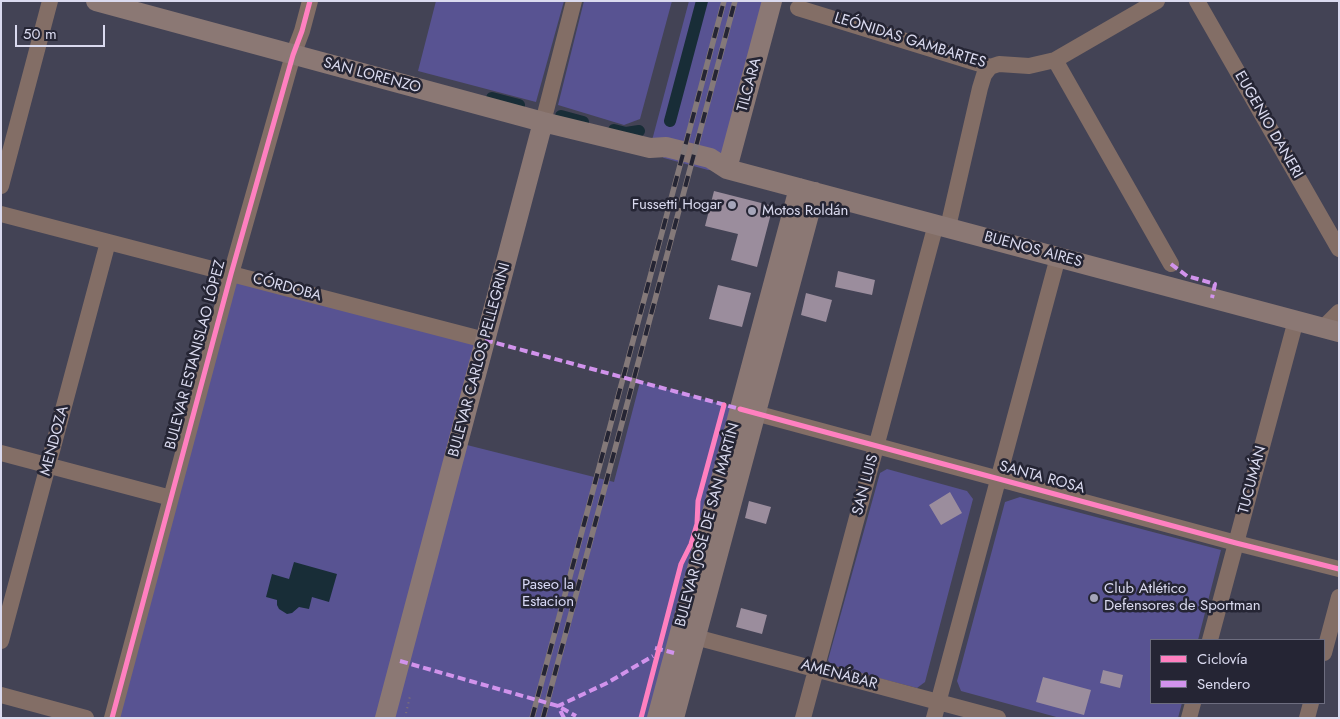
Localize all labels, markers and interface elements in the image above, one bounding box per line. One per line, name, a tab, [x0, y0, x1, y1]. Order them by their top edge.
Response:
street label: LEÓNIDAS GAMBARTES	[832, 9, 988, 73]
scale bar	[18, 15, 108, 47]
text: 50 m	[23, 23, 57, 45]
street label: SAN LORENZO	[321, 54, 423, 98]
street label: TILCARA	[734, 56, 766, 114]
street label: EUGENIO DANERI	[1230, 68, 1306, 182]
place label: Fussetti Hogar	[632, 196, 722, 214]
marker: Fussetti Hogar	[726, 199, 738, 211]
place label: Motos Roldán	[762, 202, 848, 220]
marker: Motos Roldán	[746, 205, 758, 217]
street label: BUENOS AIRES	[982, 228, 1084, 272]
street label: BULEVAR ESTANISLAO LÓPEZ	[162, 258, 230, 452]
street label: BULEVAR CARLOS PELLEGRINI	[445, 261, 515, 459]
street label: CÓRDOBA	[251, 270, 323, 306]
street label: MENDOZA	[37, 404, 73, 478]
street label: BULEVAR JOSÉ DE SAN MARTÍN	[672, 421, 744, 629]
street label: TUCUMÁN	[1235, 444, 1271, 516]
street label: SAN LUIS	[849, 453, 883, 517]
street label: SANTA ROSA	[997, 458, 1087, 498]
park label: Paseo la Estacion	[522, 576, 574, 611]
place label: Club Atlético Defensores de Sportman	[1104, 580, 1261, 615]
marker: Club Atlético Defensores de Sportman	[1088, 592, 1100, 604]
legend	[1150, 639, 1325, 704]
text: Ciclovía	[1197, 648, 1247, 670]
street label: AMENÁBAR	[799, 656, 879, 694]
text: Sendero	[1197, 673, 1250, 695]

